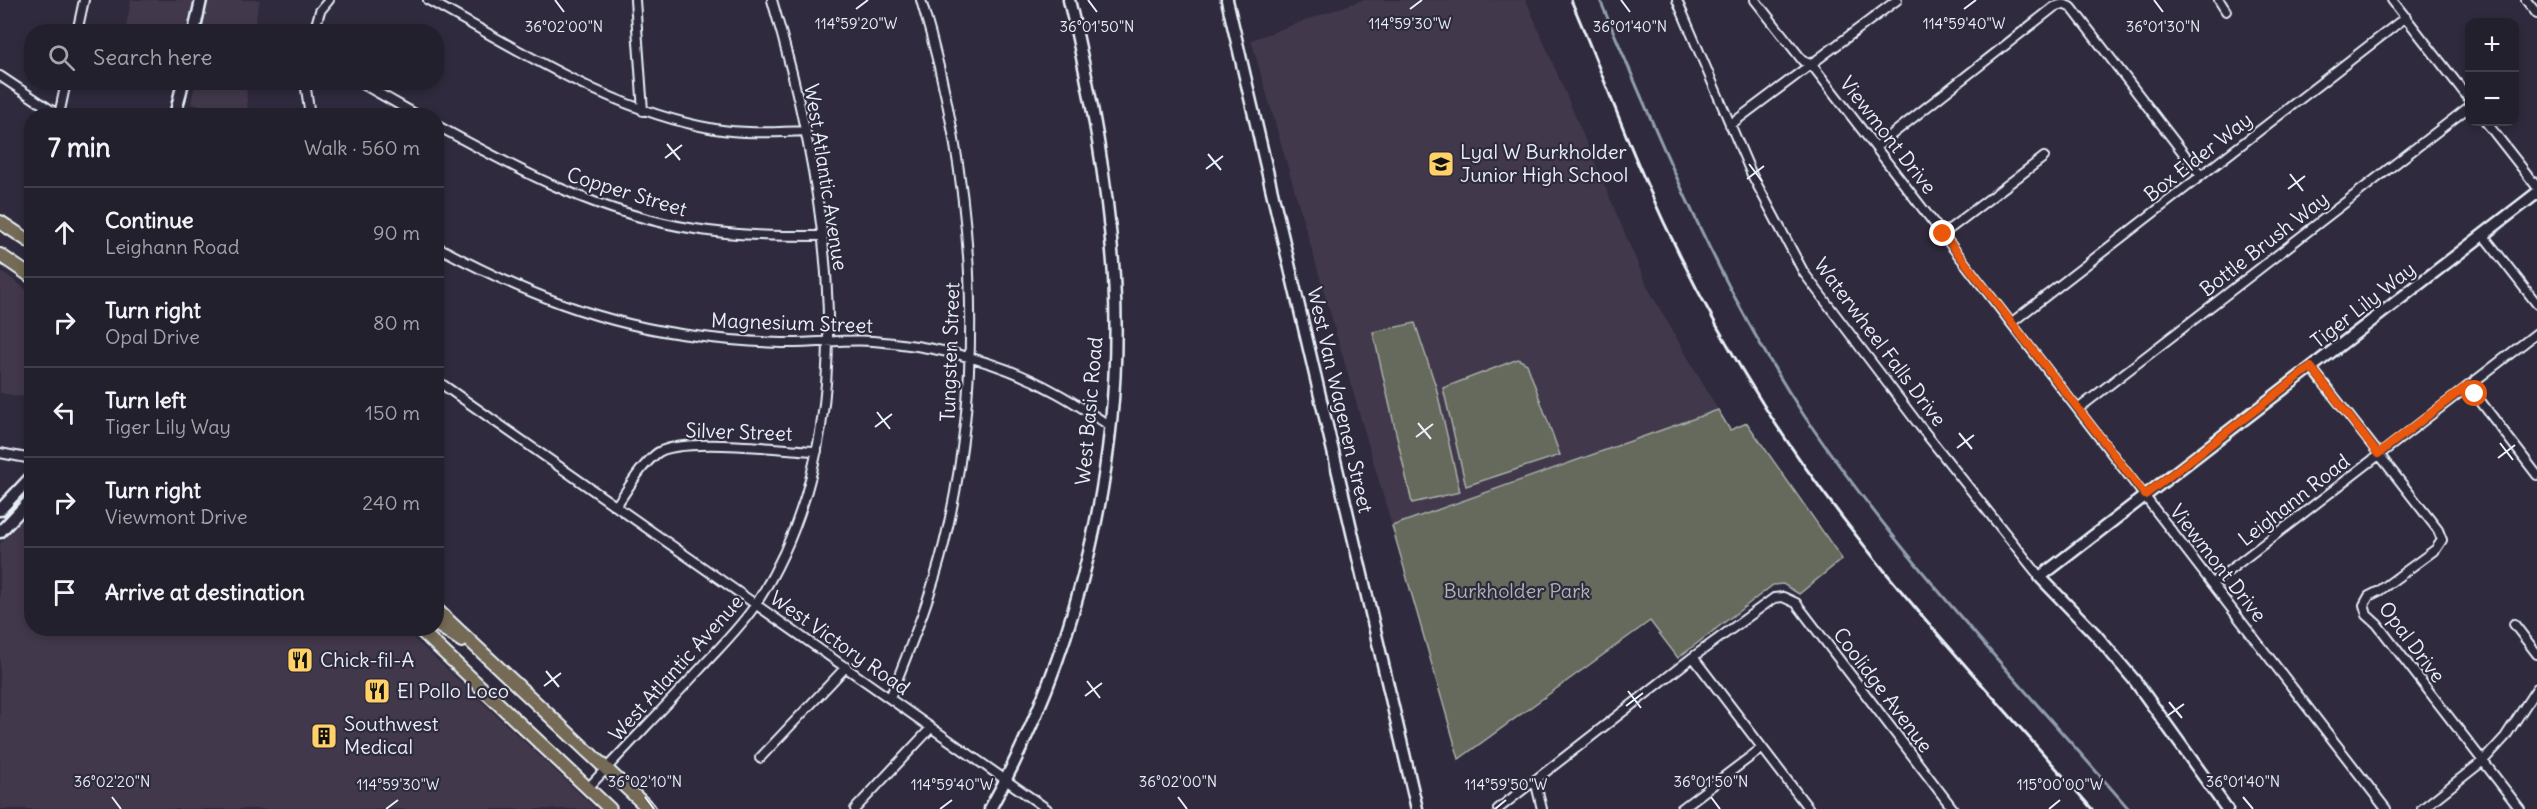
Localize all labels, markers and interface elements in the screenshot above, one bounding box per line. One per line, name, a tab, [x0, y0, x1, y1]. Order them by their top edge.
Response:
text: 114°59'20"W	[815, 14, 898, 33]
text: 114°59'30"W	[1369, 14, 1452, 33]
text: 114°59'40"W	[1923, 14, 2006, 33]
text: 36°02'00"N	[525, 17, 603, 36]
text: 36°01'50"N	[1060, 17, 1134, 36]
text: 36°01'40"N	[1593, 17, 1667, 36]
text: 36°01'30"N	[2126, 17, 2200, 36]
map controls	[2465, 18, 2519, 126]
button: +	[2465, 18, 2519, 72]
search box	[24, 24, 444, 90]
icon: search	[45, 41, 78, 74]
text: Search here	[93, 43, 212, 71]
street label: Viewmont Drive	[1835, 71, 1942, 199]
button: −	[2465, 72, 2519, 126]
street label: West Atlantic Avenue	[799, 82, 854, 272]
street label: Box Elder Way	[2139, 107, 2257, 207]
text: 7 min	[48, 131, 111, 164]
text: Walk · 560 m	[304, 135, 420, 160]
place label: Lyal W Burkholder Junior High School	[1460, 139, 1628, 187]
school or university icon: Lyal W Burkholder Junior High School	[1426, 149, 1456, 179]
street label: Copper Street	[564, 161, 690, 222]
street label: Bottle Brush Way	[2194, 186, 2333, 302]
text: Continue	[105, 206, 194, 234]
icon: ahead	[48, 216, 81, 249]
text: 90 m	[373, 220, 420, 245]
route end	[1929, 220, 1955, 246]
text: Leighann Road	[105, 234, 239, 259]
street label: Waterwheel Falls Drive	[1809, 253, 1952, 431]
street label: Tiger Lily Way	[2305, 256, 2420, 353]
street label: Tungsten Street	[935, 282, 964, 422]
street label: West Van Wagenen Street	[1302, 284, 1379, 516]
text: Turn right	[105, 296, 201, 324]
icon: right	[48, 306, 81, 339]
street label: Magnesium Street	[711, 307, 874, 338]
text: 80 m	[373, 310, 420, 335]
text: Opal Drive	[105, 324, 200, 349]
street label: West Basic Road	[1070, 336, 1107, 486]
route start	[2461, 380, 2487, 406]
text: Turn left	[105, 386, 186, 414]
icon: left	[48, 396, 81, 429]
text: 150 m	[365, 400, 420, 425]
text: Tiger Lily Way	[105, 414, 231, 439]
street label: Silver Street	[685, 417, 793, 446]
street label: Leighann Road	[2233, 448, 2355, 551]
text: Turn right	[105, 476, 201, 504]
icon: right	[48, 486, 81, 519]
text: 240 m	[362, 490, 420, 515]
street label: Viewmont Drive	[2165, 499, 2272, 627]
text: Viewmont Drive	[105, 504, 247, 529]
icon: arrive	[48, 576, 81, 609]
text: Arrive at destination	[105, 578, 305, 606]
park label: Burkholder Park	[1443, 578, 1591, 603]
street label: West Victory Road	[765, 585, 915, 700]
street label: West Atlantic Avenue	[603, 589, 748, 746]
street label: Opal Drive	[2374, 596, 2451, 687]
street label: Coolidge Avenue	[1828, 622, 1938, 757]
restaurant icon: Chick-fil-A	[285, 645, 315, 675]
place label: Chick-fil-A	[320, 647, 414, 672]
restaurant icon: El Pollo Loco	[362, 676, 392, 706]
place label: El Pollo Loco	[397, 678, 509, 703]
place label: Southwest Medical	[344, 711, 439, 759]
building icon: Southwest Medical	[309, 721, 339, 751]
text: 36°02'20"N	[74, 772, 150, 791]
text: 36°02'10"N	[608, 772, 682, 791]
text: 36°02'00"N	[1139, 772, 1217, 791]
text: 36°01'50"N	[1674, 772, 1748, 791]
text: 36°01'40"N	[2206, 772, 2280, 791]
text: 114°59'30"W	[357, 775, 440, 794]
text: 114°59'40"W	[911, 775, 994, 794]
text: 114°59'50"W	[1465, 775, 1548, 794]
text: 115°00'00"W	[2017, 775, 2104, 794]

